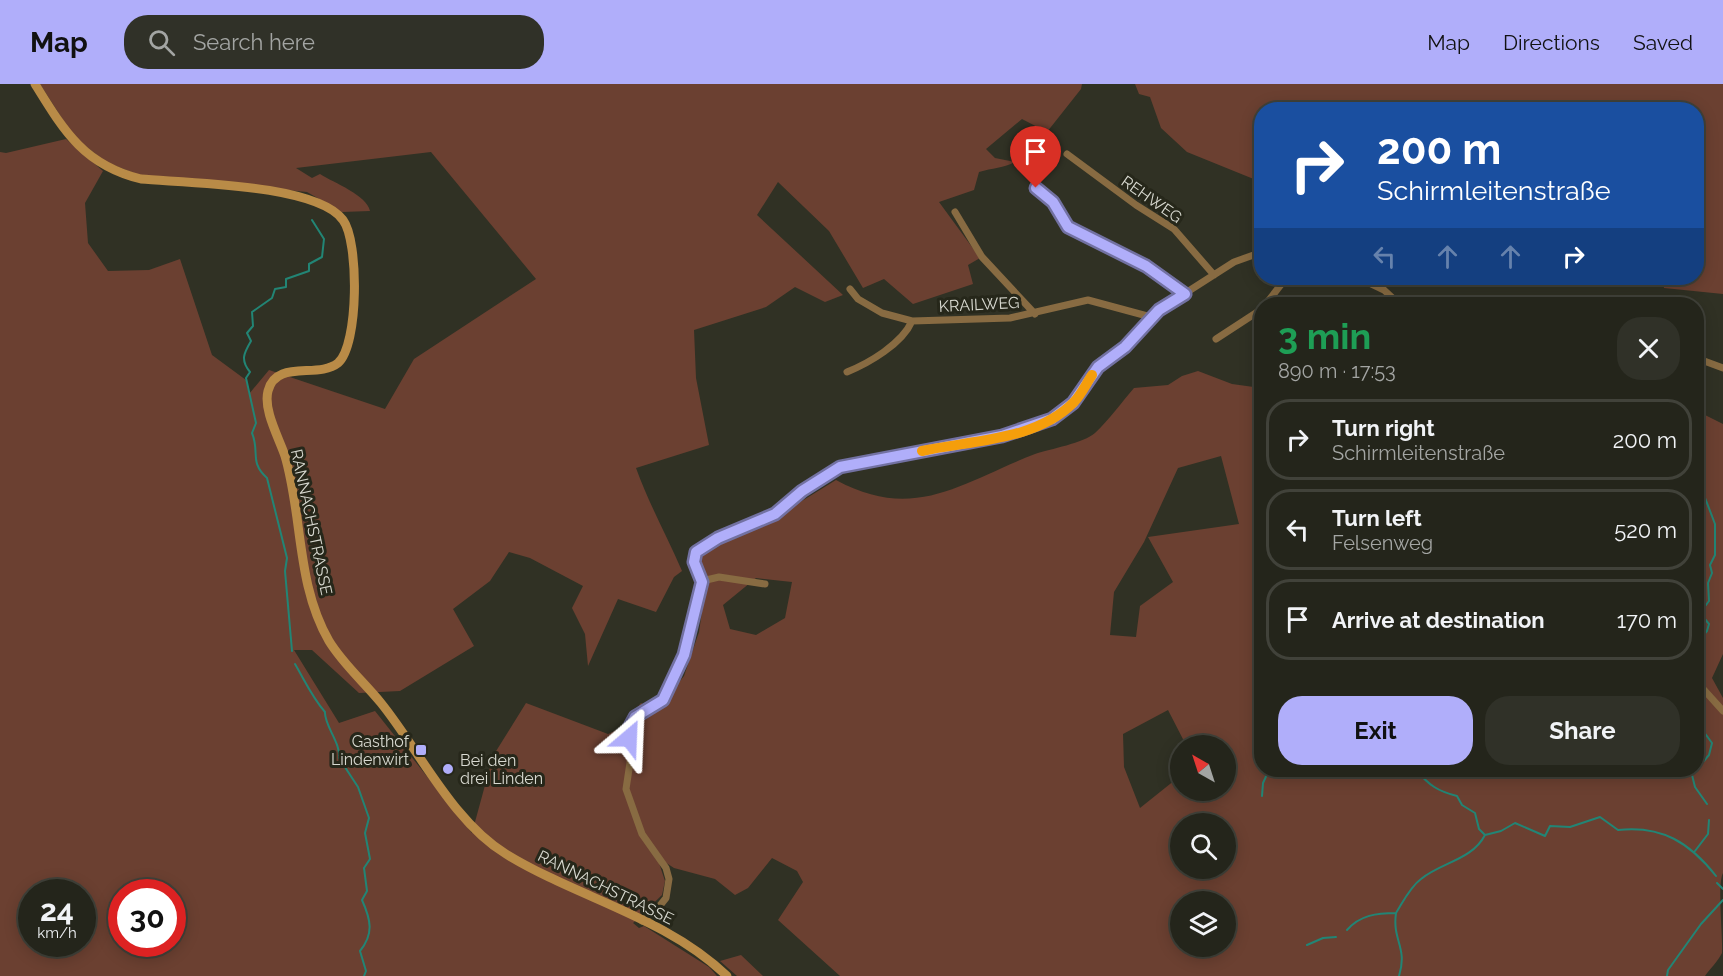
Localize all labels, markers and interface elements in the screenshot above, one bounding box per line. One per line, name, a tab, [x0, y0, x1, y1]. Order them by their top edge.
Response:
search box	[124, 15, 544, 69]
text: Map	[30, 26, 88, 59]
icon: search	[145, 26, 178, 59]
text: Search here	[193, 29, 315, 55]
text: Map	[1427, 30, 1470, 55]
text: Directions	[1503, 30, 1600, 55]
text: Saved	[1633, 30, 1693, 55]
text: 200 m	[1377, 125, 1501, 174]
pin	[1010, 126, 1061, 188]
icon: right	[1278, 126, 1356, 204]
icon: arrive	[1019, 135, 1052, 168]
street label: REHWEG	[1118, 172, 1186, 227]
text: Schirmleitenstraße	[1377, 175, 1611, 206]
icon: left	[1368, 240, 1401, 273]
icon: ahead	[1431, 240, 1464, 273]
icon: ahead	[1494, 240, 1527, 273]
icon: right	[1557, 240, 1590, 273]
street label: KRAILWEG	[938, 293, 1020, 316]
text: 3 min	[1278, 315, 1371, 357]
button: close	[1617, 317, 1680, 380]
text: 890 m · 17:53	[1278, 359, 1396, 383]
text: Turn right	[1332, 415, 1435, 441]
icon: right	[1281, 423, 1314, 456]
text: 200 m	[1613, 427, 1677, 453]
text: Schirmleitenstraße	[1332, 441, 1505, 465]
street label: RANNACHSTRASSE	[287, 447, 336, 597]
text: Turn left	[1332, 505, 1422, 531]
icon: left	[1281, 513, 1314, 546]
text: 520 m	[1614, 517, 1677, 543]
text: Felsenweg	[1332, 531, 1433, 555]
icon: arrive	[1281, 603, 1314, 636]
text: Arrive at destination	[1332, 607, 1545, 633]
text: 170 m	[1617, 607, 1677, 633]
button: Exit	[1278, 696, 1473, 765]
button: Share	[1485, 696, 1680, 765]
position arrow	[597, 706, 661, 770]
place label: Gasthof Lindenwirt	[331, 732, 410, 769]
north arrow	[1170, 735, 1236, 801]
map controls	[1170, 735, 1236, 957]
marker: Gasthof Lindenwirt	[414, 743, 428, 757]
place label: Bei den drei Linden	[460, 751, 543, 788]
marker: Bei den drei Linden	[441, 762, 455, 776]
button: search	[1170, 813, 1236, 879]
street label: RANNACHSTRASSE	[535, 846, 677, 929]
speed limit sign: 30	[108, 879, 186, 957]
button: layers	[1170, 891, 1236, 957]
text: 24	[40, 893, 74, 928]
text: km/h	[37, 924, 77, 942]

